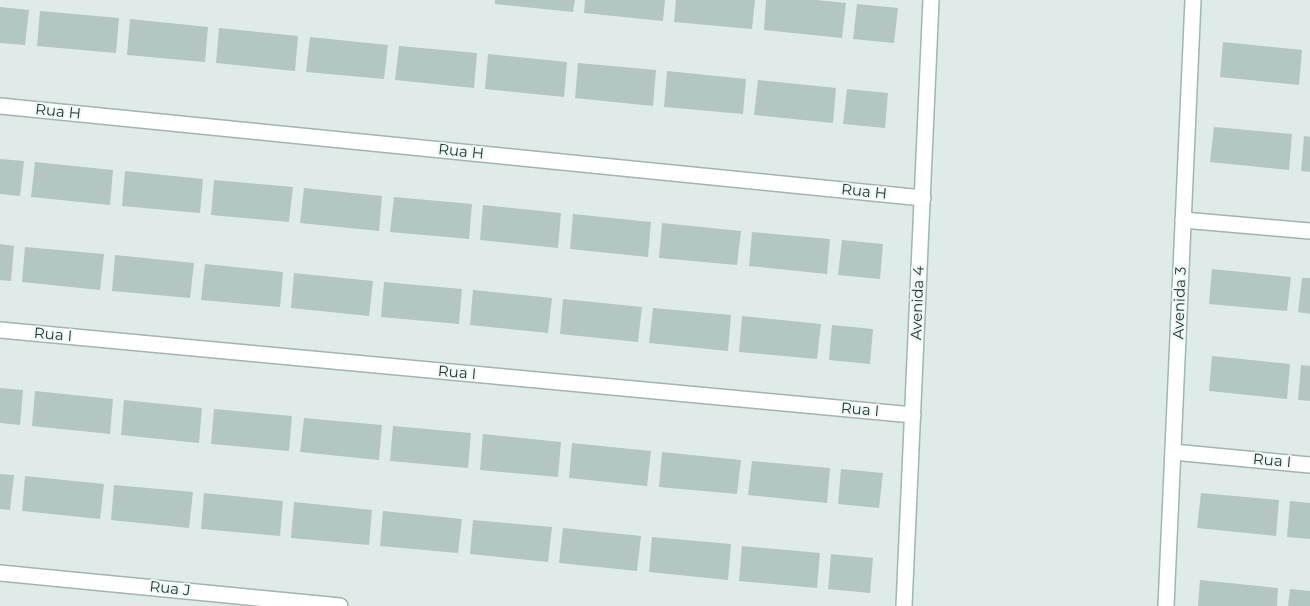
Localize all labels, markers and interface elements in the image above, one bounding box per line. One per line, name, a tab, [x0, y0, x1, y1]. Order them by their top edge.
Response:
street label: Rua H	[34, 101, 82, 123]
street label: Rua H	[437, 141, 485, 163]
street label: Rua H	[840, 181, 888, 203]
street label: Avenida 4	[908, 266, 928, 340]
street label: Avenida 3	[1170, 266, 1190, 340]
street label: Rua I	[33, 324, 73, 346]
street label: Rua I	[437, 362, 477, 384]
street label: Rua I	[840, 399, 880, 421]
street label: Rua I	[1252, 450, 1292, 472]
street label: Rua J	[149, 578, 191, 600]

